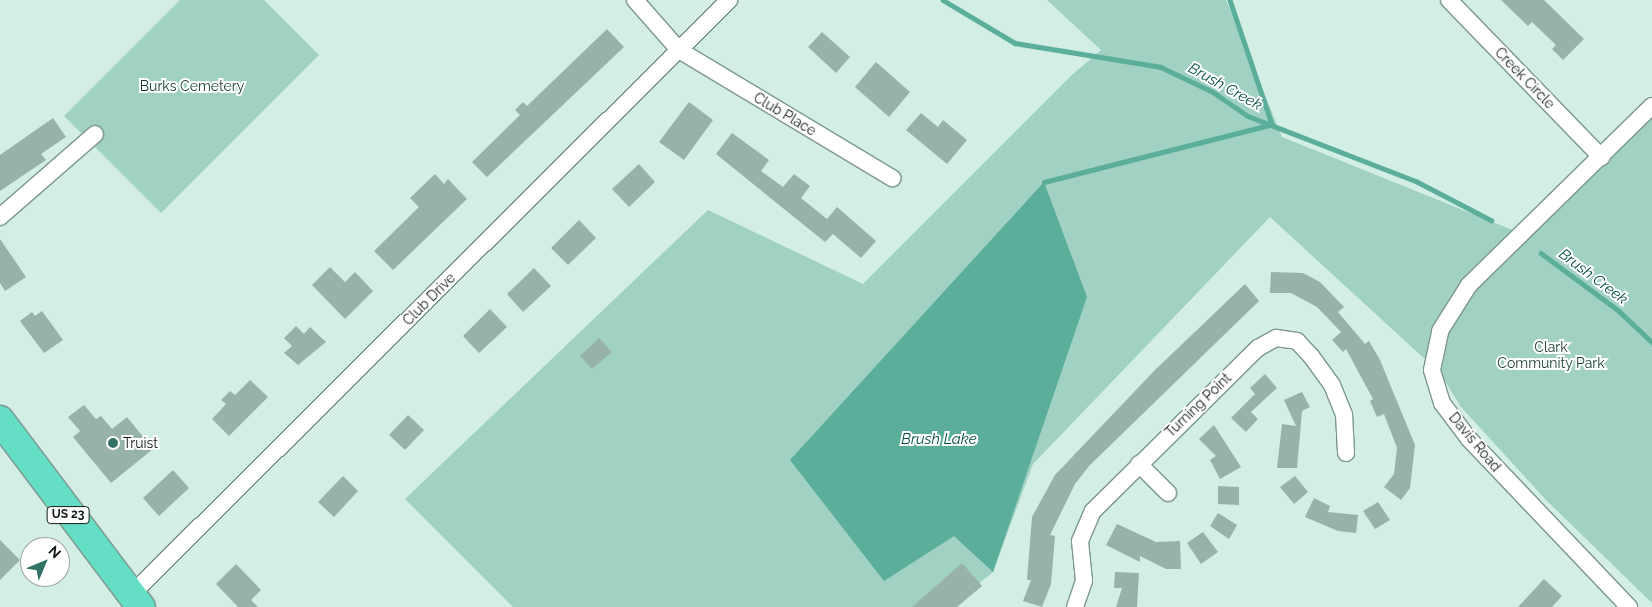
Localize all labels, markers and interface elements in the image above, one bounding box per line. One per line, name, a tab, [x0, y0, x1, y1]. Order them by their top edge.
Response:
street label: Creek Circle	[1492, 44, 1558, 112]
water label: Brush Creek	[1185, 59, 1265, 115]
park label: Burks Cemetery	[140, 78, 244, 94]
street label: Club Place	[751, 89, 819, 139]
water label: Brush Creek	[1555, 245, 1631, 309]
street label: Club Drive	[399, 269, 459, 329]
park label: Clark Community Park	[1497, 339, 1605, 372]
street label: Turning Point	[1162, 369, 1234, 441]
street label: Davis Road	[1445, 409, 1505, 475]
water label: Brush Lake	[901, 431, 977, 449]
place label: Truist	[123, 435, 158, 451]
marker: Truist	[107, 437, 119, 449]
road number: US 23	[46, 506, 90, 524]
north arrow	[20, 537, 70, 587]
text: N	[45, 543, 64, 562]

